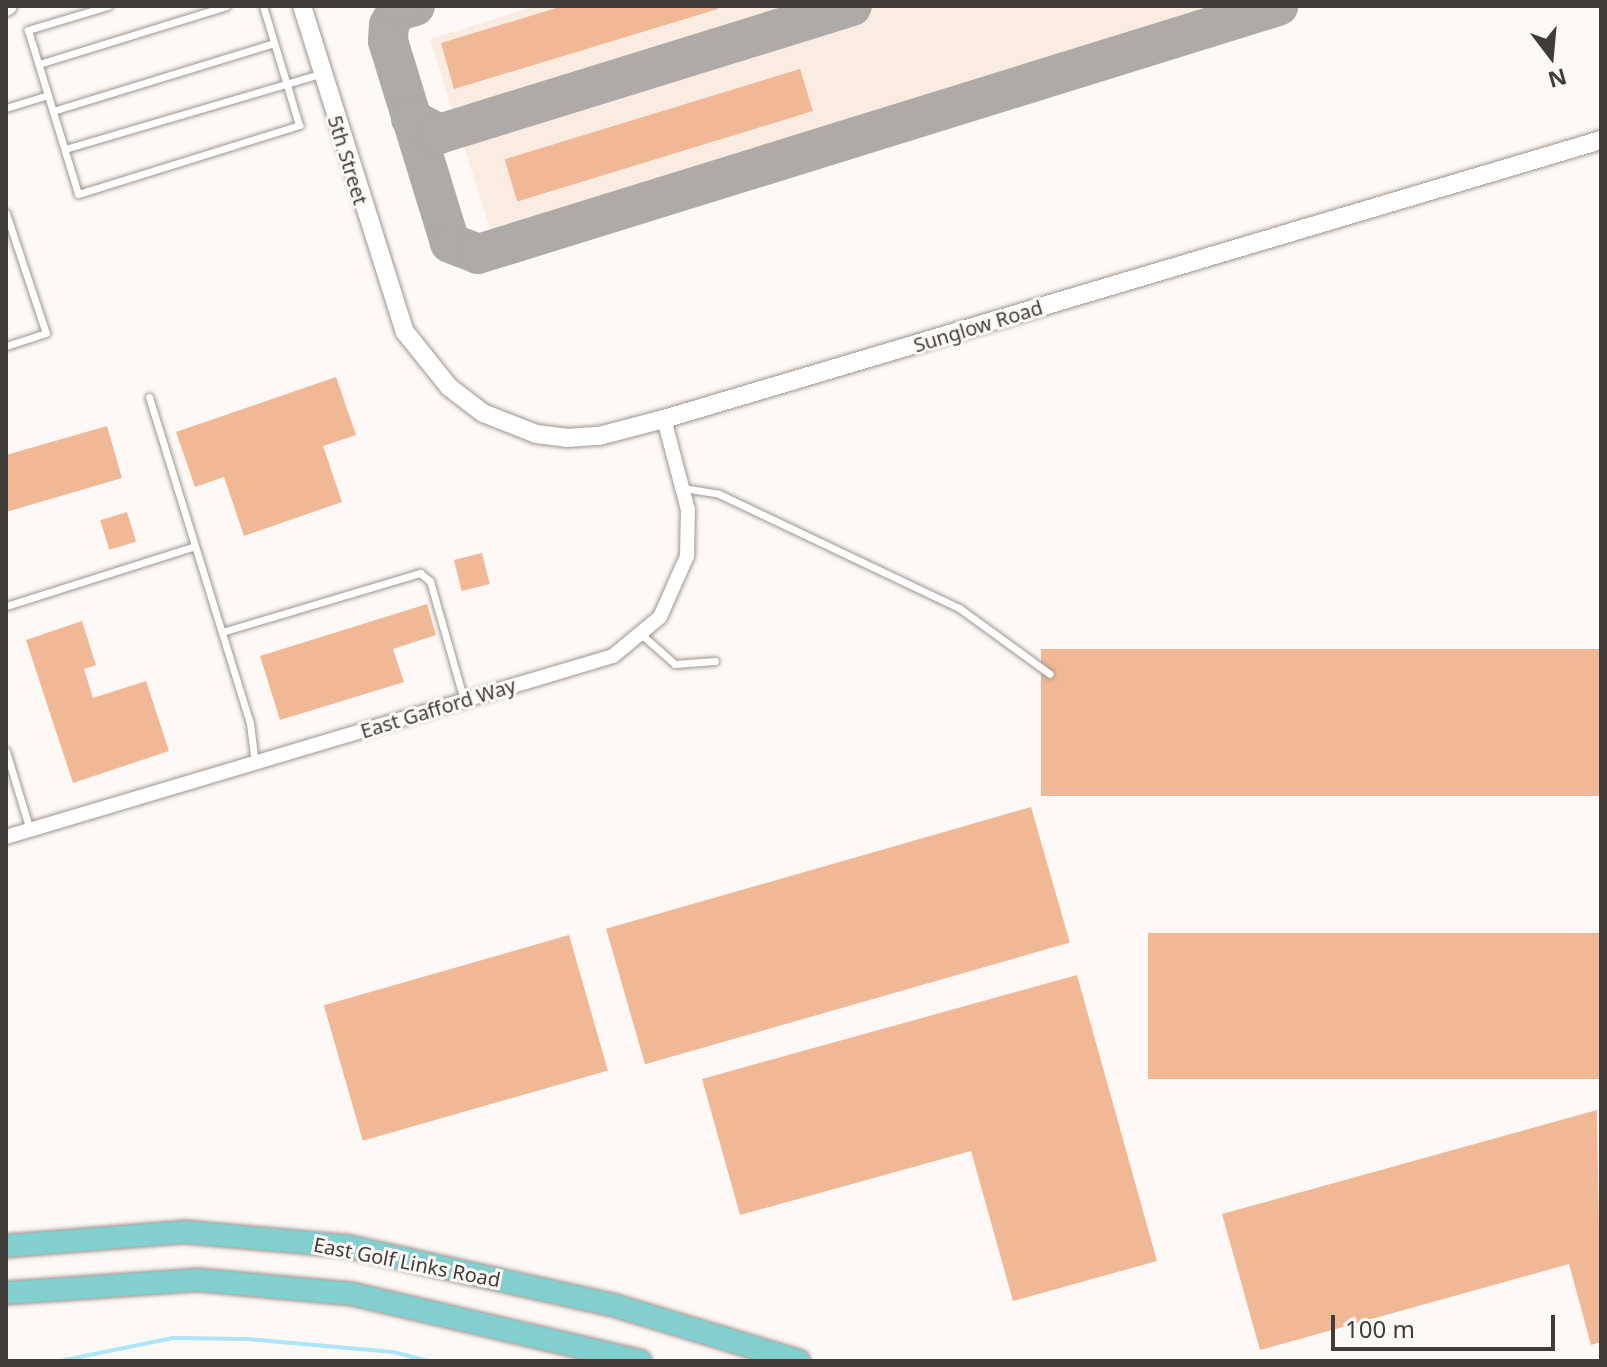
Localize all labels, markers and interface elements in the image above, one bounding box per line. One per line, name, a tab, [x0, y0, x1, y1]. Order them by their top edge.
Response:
north arrow	[1511, 16, 1591, 96]
text: N	[1545, 62, 1570, 96]
street label: 5th Street	[323, 112, 373, 208]
street label: Sunglow Road	[910, 295, 1046, 357]
street label: East Gafford Way	[358, 673, 518, 743]
street label: East Golf Links Road	[312, 1232, 502, 1292]
scale bar	[1335, 1299, 1559, 1349]
text: 100 m	[1345, 1312, 1415, 1345]

